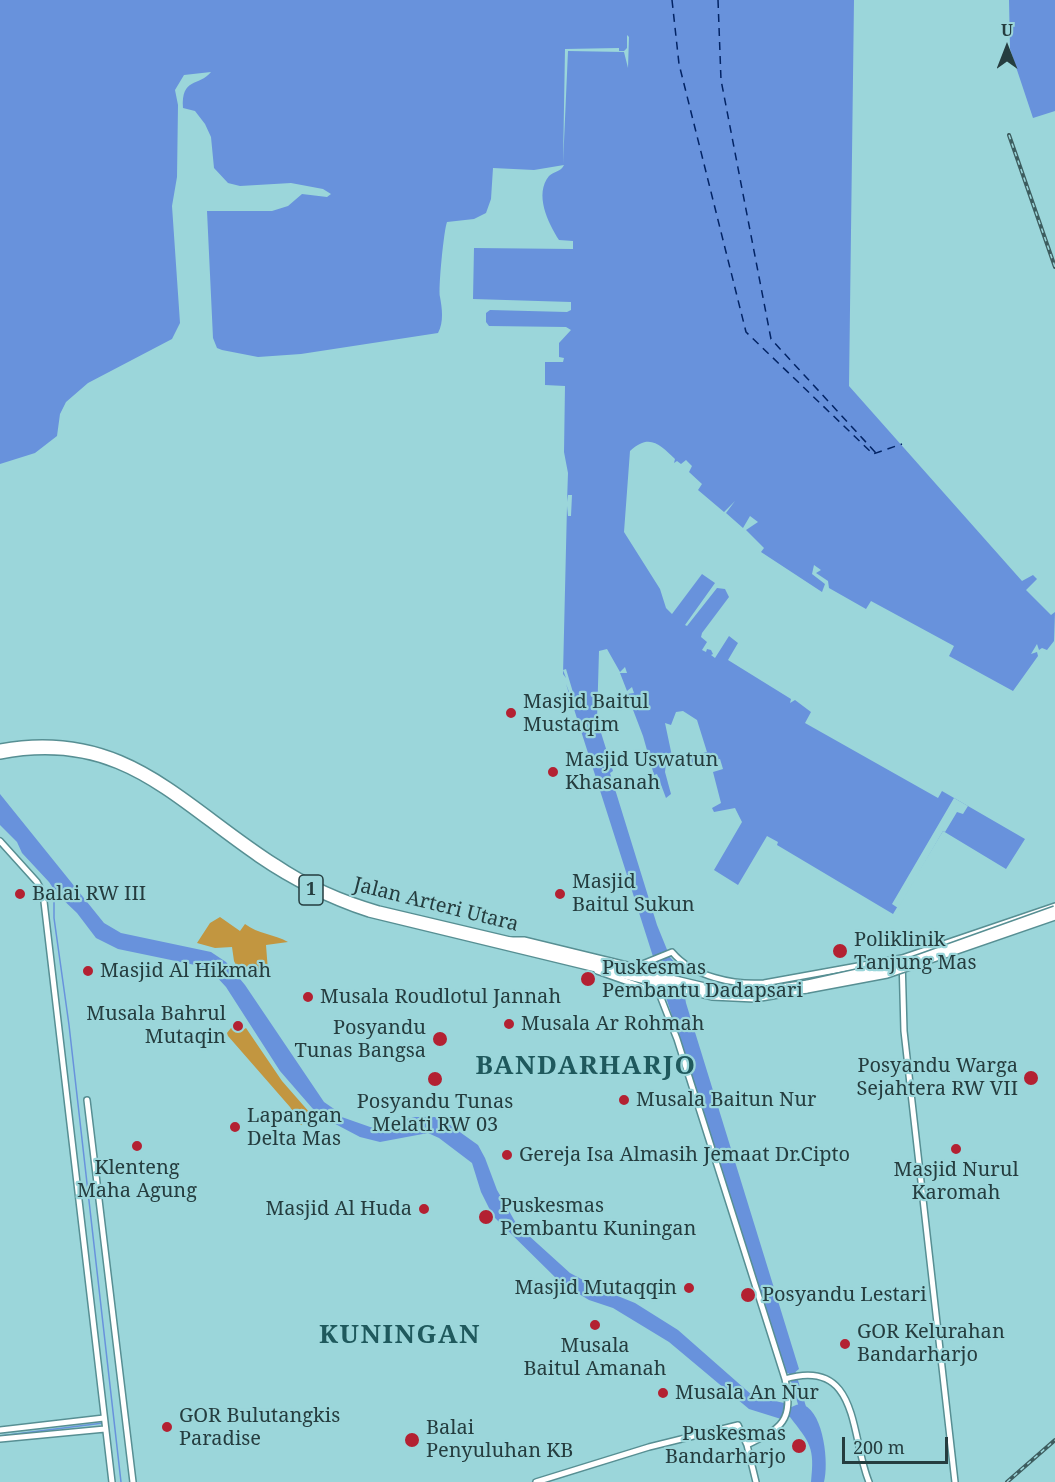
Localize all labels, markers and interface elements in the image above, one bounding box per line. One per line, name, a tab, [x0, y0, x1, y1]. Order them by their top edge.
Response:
north arrow	[977, 18, 1037, 78]
text: U	[1001, 19, 1013, 41]
place label: Masjid Baitul Mustaqim	[523, 690, 649, 737]
marker: Masjid Baitul Mustaqim	[504, 706, 518, 720]
place label: Masjid Uswatun Khasanah	[565, 748, 718, 795]
marker: Masjid Uswatun Khasanah	[546, 765, 560, 779]
place label: Masjid Baitul Sukun	[572, 870, 695, 917]
street label: Jalan Arteri Utara	[351, 873, 521, 937]
road number: 1	[299, 875, 323, 905]
place label: Balai RW III	[32, 882, 146, 906]
marker: Balai RW III	[13, 887, 27, 901]
marker: Masjid Baitul Sukun	[553, 887, 567, 901]
place label: Poliklinik Tanjung Mas	[854, 928, 976, 975]
marker: Poliklinik Tanjung Mas	[831, 942, 849, 960]
place label: Puskesmas Pembantu Dadapsari	[602, 956, 803, 1003]
place label: Masjid Al Hikmah	[100, 959, 271, 983]
marker: Masjid Al Hikmah	[81, 964, 95, 978]
marker: Puskesmas Pembantu Dadapsari	[579, 970, 597, 988]
place label: Musala Roudlotul Jannah	[320, 985, 561, 1009]
marker: Musala Roudlotul Jannah	[301, 990, 315, 1004]
place label: Musala Bahrul Mutaqin	[86, 1002, 226, 1049]
place label: Musala Ar Rohmah	[521, 1012, 704, 1036]
place label: Posyandu Tunas Bangsa	[294, 1016, 426, 1063]
marker: Musala Ar Rohmah	[502, 1017, 516, 1031]
marker: Musala Bahrul Mutaqin	[231, 1019, 245, 1033]
marker: Posyandu Tunas Bangsa	[431, 1030, 449, 1048]
district label: BANDARHARJO	[475, 1051, 697, 1083]
place label: Posyandu Warga Sejahtera RW VII	[856, 1054, 1018, 1101]
marker: Posyandu Warga Sejahtera RW VII	[1022, 1069, 1040, 1087]
marker: Posyandu Tunas Melati RW 03	[426, 1070, 444, 1088]
place label: Musala Baitun Nur	[636, 1088, 816, 1112]
place label: Posyandu Tunas Melati RW 03	[357, 1090, 513, 1137]
marker: Musala Baitun Nur	[617, 1093, 631, 1107]
place label: Lapangan Delta Mas	[247, 1104, 342, 1151]
marker: Lapangan Delta Mas	[228, 1120, 242, 1134]
marker: Klenteng Maha Agung	[130, 1139, 144, 1153]
marker: Masjid Nurul Karomah	[949, 1142, 963, 1156]
place label: Gereja Isa Almasih Jemaat Dr.Cipto	[519, 1143, 850, 1167]
marker: Gereja Isa Almasih Jemaat Dr.Cipto	[500, 1148, 514, 1162]
place label: Klenteng Maha Agung	[77, 1156, 197, 1203]
place label: Masjid Nurul Karomah	[893, 1158, 1019, 1205]
place label: Puskesmas Pembantu Kuningan	[500, 1194, 696, 1241]
place label: Masjid Al Huda	[265, 1197, 412, 1221]
marker: Masjid Al Huda	[417, 1202, 431, 1216]
marker: Puskesmas Pembantu Kuningan	[477, 1208, 495, 1226]
place label: Masjid Mutaqqin	[514, 1276, 677, 1300]
marker: Masjid Mutaqqin	[682, 1281, 696, 1295]
place label: Posyandu Lestari	[762, 1283, 927, 1307]
marker: Posyandu Lestari	[739, 1286, 757, 1304]
marker: Musala Baitul Amanah	[588, 1318, 602, 1332]
district label: KUNINGAN	[319, 1320, 481, 1352]
place label: GOR Kelurahan Bandarharjo	[857, 1320, 1005, 1367]
place label: Musala Baitul Amanah	[524, 1334, 666, 1381]
marker: GOR Kelurahan Bandarharjo	[838, 1337, 852, 1351]
place label: Musala An Nur	[675, 1381, 819, 1405]
marker: Musala An Nur	[656, 1386, 670, 1400]
place label: GOR Bulutangkis Paradise	[179, 1404, 340, 1451]
place label: Balai Penyuluhan KB	[426, 1416, 573, 1463]
marker: GOR Bulutangkis Paradise	[160, 1420, 174, 1434]
place label: Puskesmas Bandarharjo	[665, 1422, 786, 1469]
scale bar	[845, 1425, 952, 1463]
marker: Balai Penyuluhan KB	[403, 1431, 421, 1449]
text: 200 m	[853, 1435, 905, 1459]
marker: Puskesmas Bandarharjo	[790, 1437, 808, 1455]

